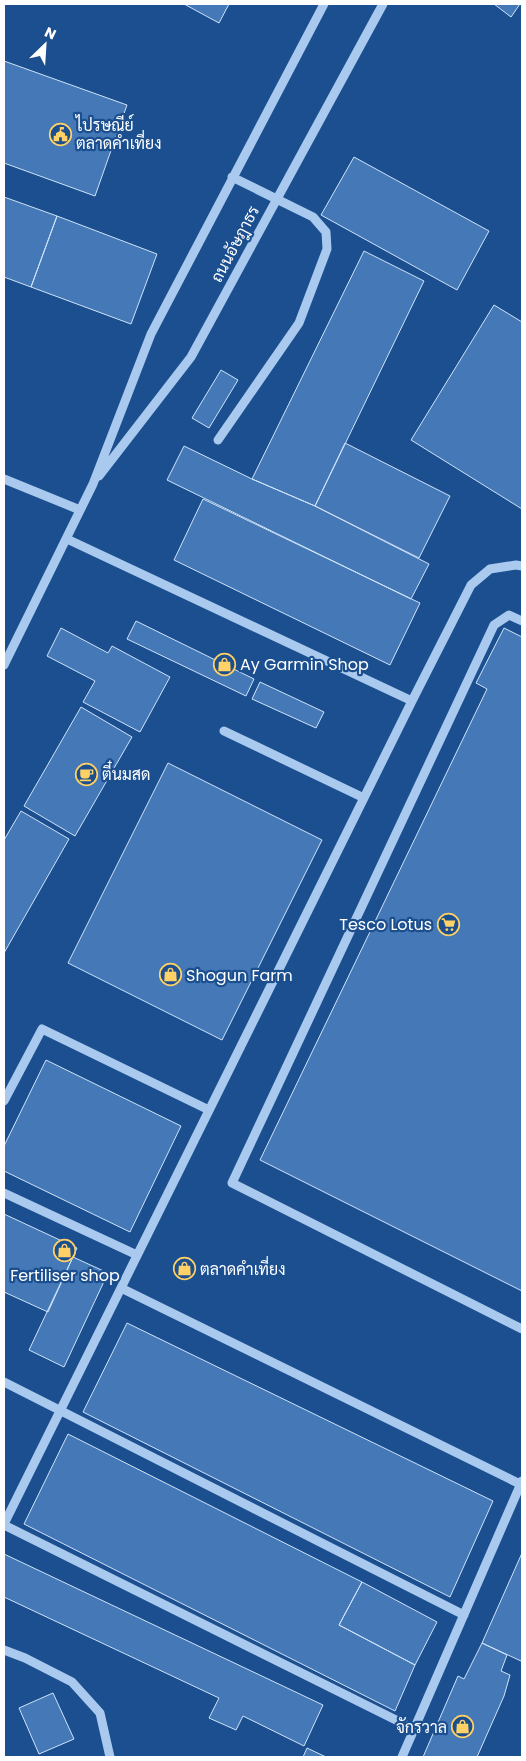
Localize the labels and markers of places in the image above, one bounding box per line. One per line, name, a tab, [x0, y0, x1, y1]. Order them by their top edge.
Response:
place label: ไปรษณีย์ ตลาดคำเที่ยง	[74, 113, 162, 155]
public building icon: ไปรษณีย์ ตลาดคำเที่ยง	[48, 122, 72, 146]
shop icon: Ay Garmin Shop	[212, 652, 236, 676]
place label: Ay Garmin Shop	[240, 653, 369, 676]
place label: ตี๋นมสด	[102, 760, 150, 786]
cafe icon: ตี๋นมสด	[74, 762, 98, 786]
supermarket icon: Tesco Lotus	[436, 912, 460, 936]
place label: Tesco Lotus	[339, 913, 432, 936]
shop icon: Shogun Farm	[158, 963, 182, 987]
place label: Shogun Farm	[186, 964, 293, 987]
shop icon: Fertiliser shop	[53, 1239, 77, 1263]
place label: ตลาดคำเที่ยง	[200, 1255, 286, 1281]
shop icon: ตลาดคำเที่ยง	[172, 1257, 196, 1281]
place label: Fertiliser shop	[10, 1264, 120, 1287]
shop icon: จักรวาล	[451, 1715, 475, 1739]
place label: จักรวาล	[396, 1716, 447, 1739]

